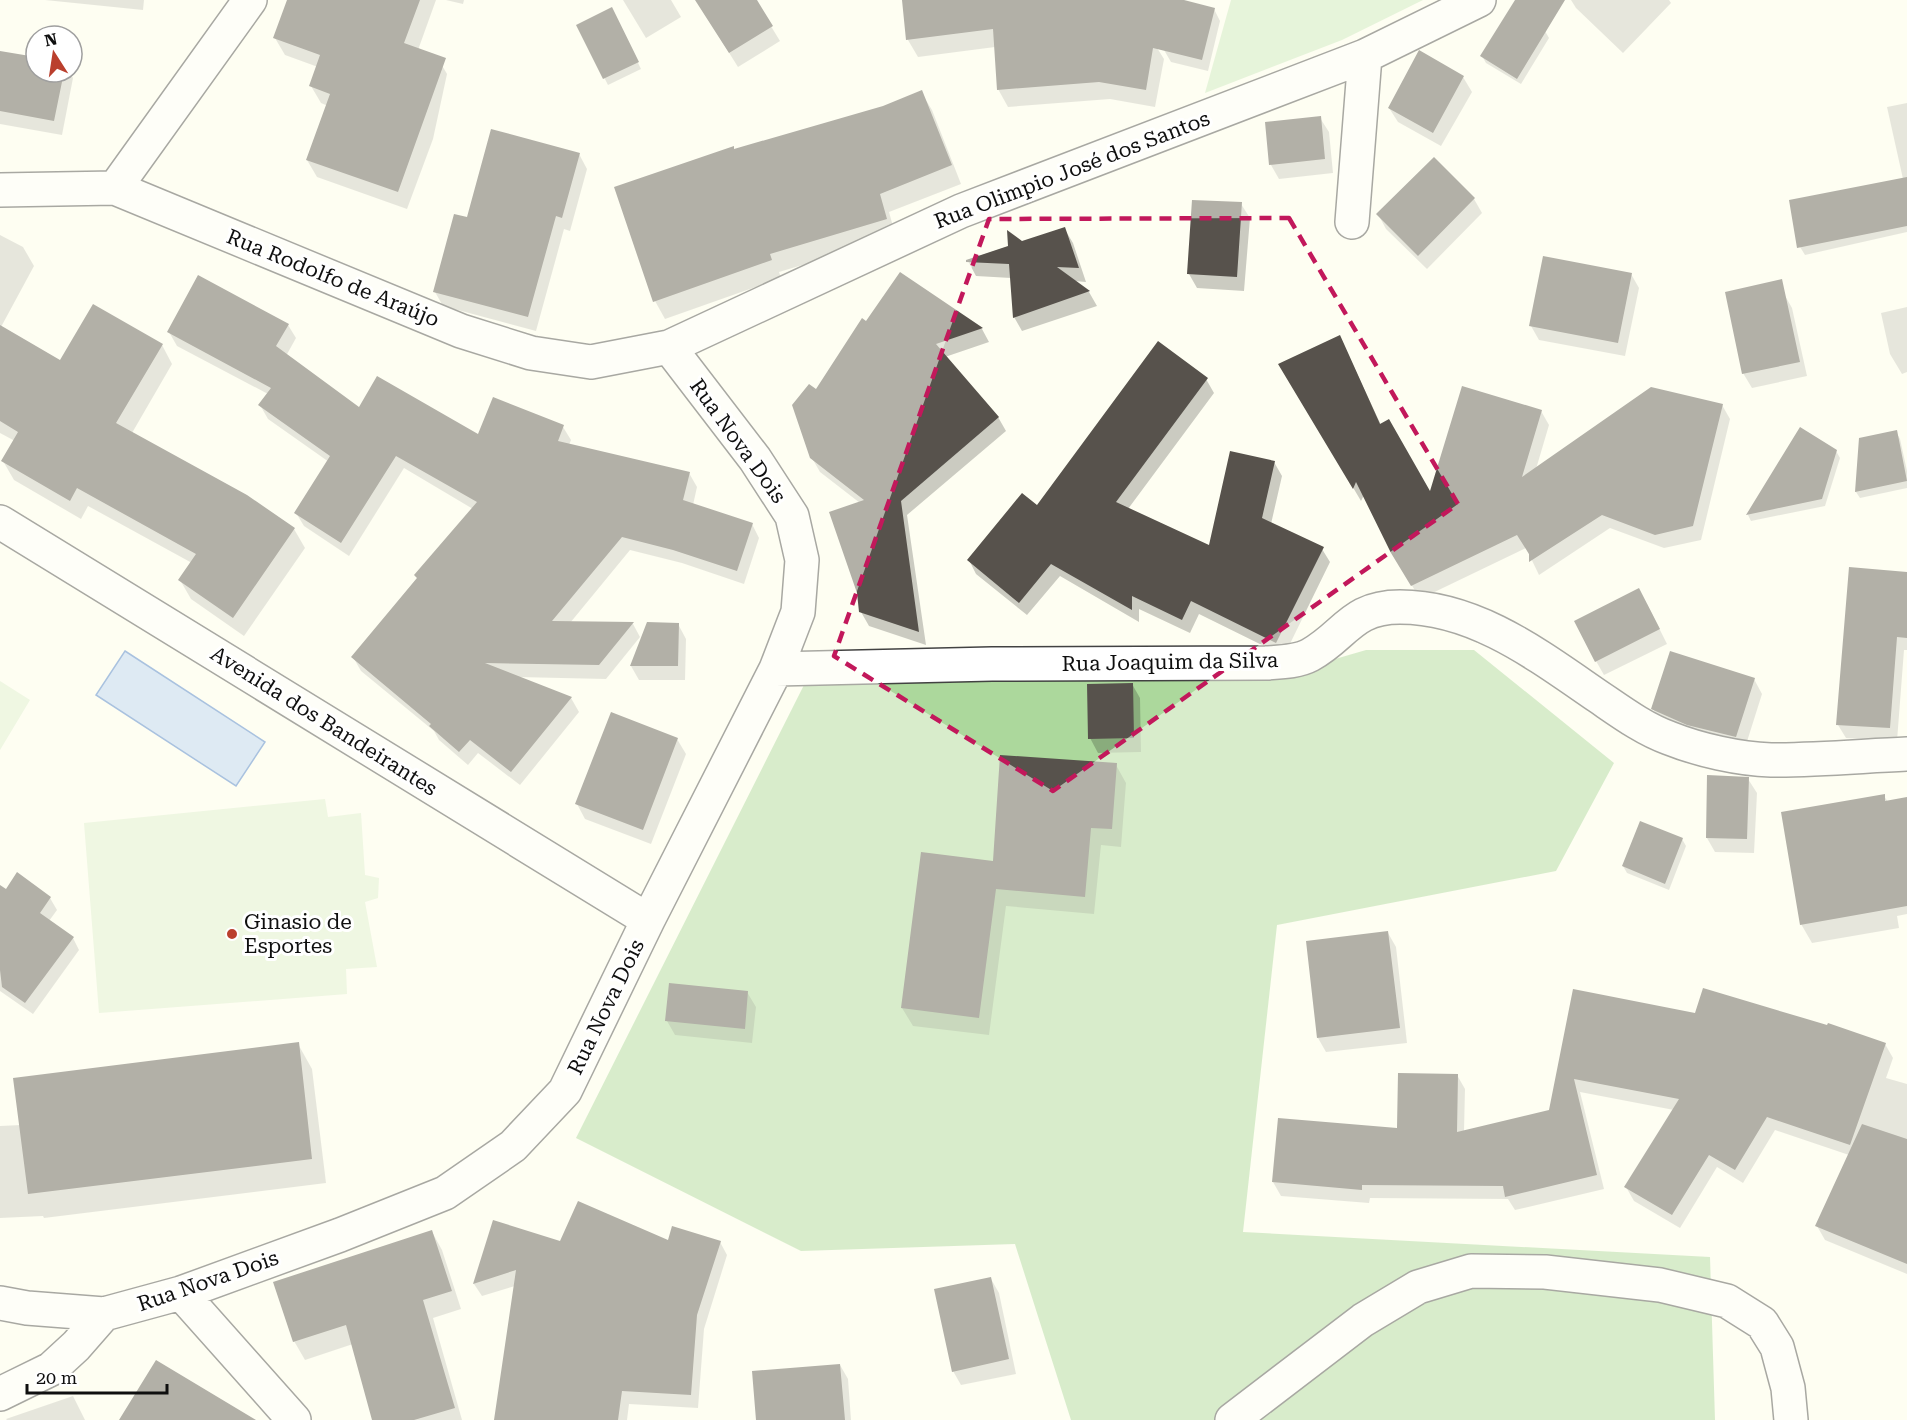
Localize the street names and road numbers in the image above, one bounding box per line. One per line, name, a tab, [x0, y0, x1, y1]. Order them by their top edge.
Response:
street label: Rua Olimpio José dos Santos	[931, 106, 1213, 234]
street label: Rua Rodolfo de Araújo	[223, 224, 443, 332]
street label: Rua Nova Dois	[685, 374, 791, 508]
street label: Avenida dos Bandeirantes	[206, 641, 442, 801]
street label: Rua Joaquim da Silva	[1062, 648, 1279, 676]
street label: Rua Nova Dois	[563, 935, 649, 1079]
street label: Rua Nova Dois	[134, 1246, 282, 1316]

